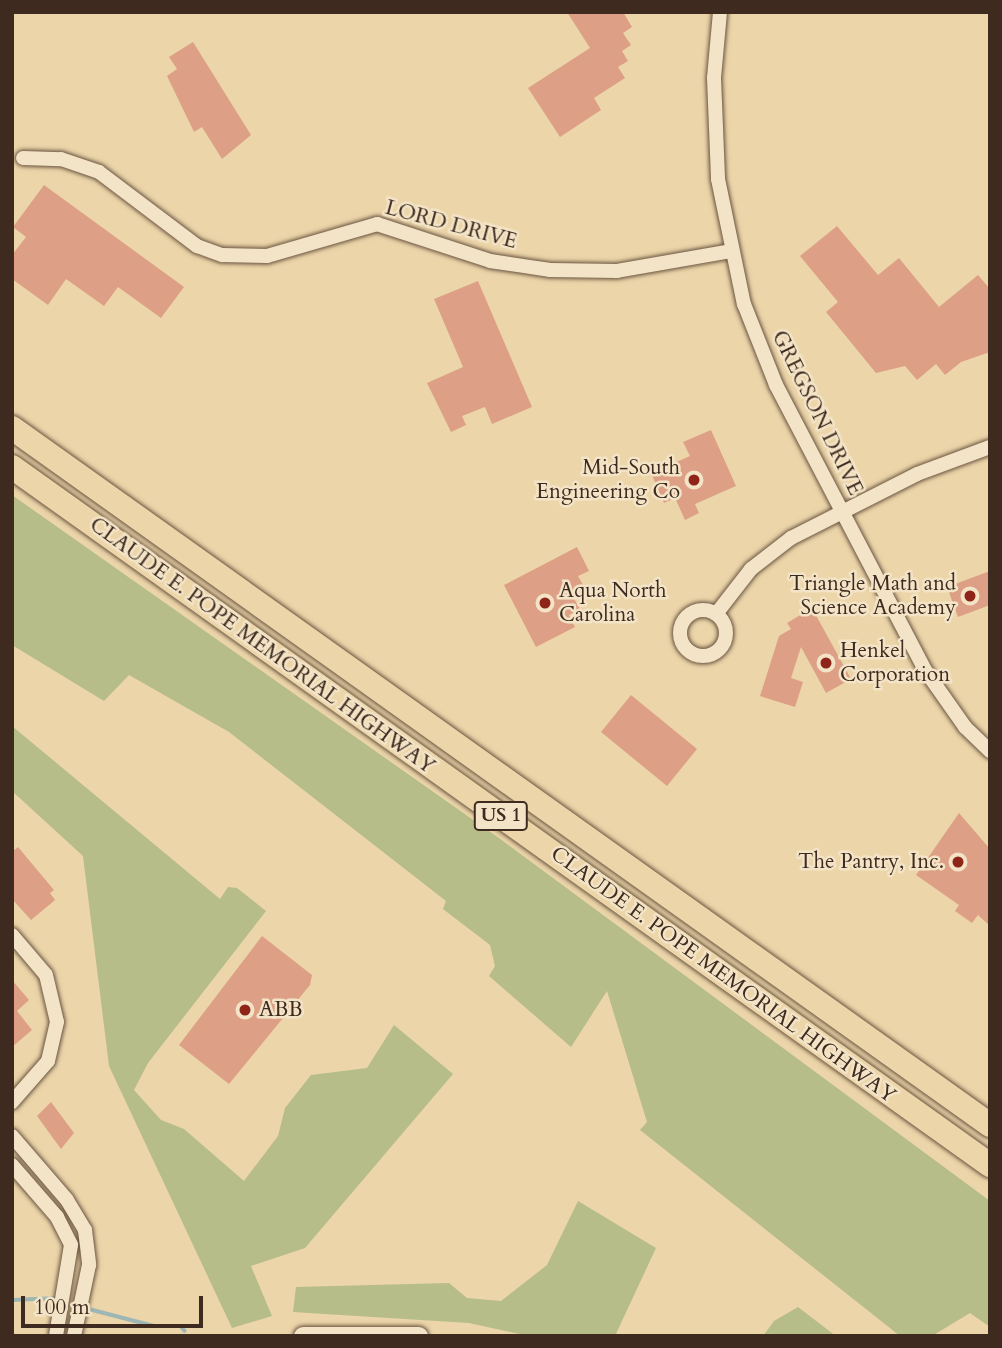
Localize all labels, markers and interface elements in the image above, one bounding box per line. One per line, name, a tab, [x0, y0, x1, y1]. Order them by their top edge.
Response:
street label: LORD DRIVE	[382, 195, 520, 255]
street label: GREGSON DRIVE	[766, 327, 868, 499]
place label: Mid-South Engineering Co	[536, 455, 680, 505]
marker: Mid-South Engineering Co	[686, 472, 702, 488]
street label: CLAUDE E. POPE MEMORIAL HIGHWAY	[85, 512, 439, 780]
place label: Triangle Math and Science Academy	[789, 571, 956, 621]
place label: Aqua North Carolina	[559, 578, 667, 628]
marker: Triangle Math and Science Academy	[962, 588, 978, 604]
marker: Aqua North Carolina	[537, 595, 553, 611]
place label: Henkel Corporation	[840, 638, 950, 688]
marker: Henkel Corporation	[818, 655, 834, 671]
road number: US 1	[473, 800, 529, 832]
street label: CLAUDE E. POPE MEMORIAL HIGHWAY	[546, 841, 900, 1109]
place label: The Pantry, Inc.	[798, 849, 944, 875]
marker: The Pantry, Inc.	[950, 854, 966, 870]
place label: ABB	[259, 997, 302, 1023]
marker: ABB	[237, 1002, 253, 1018]
scale bar	[24, 1282, 206, 1326]
text: 100 m	[34, 1293, 90, 1322]

